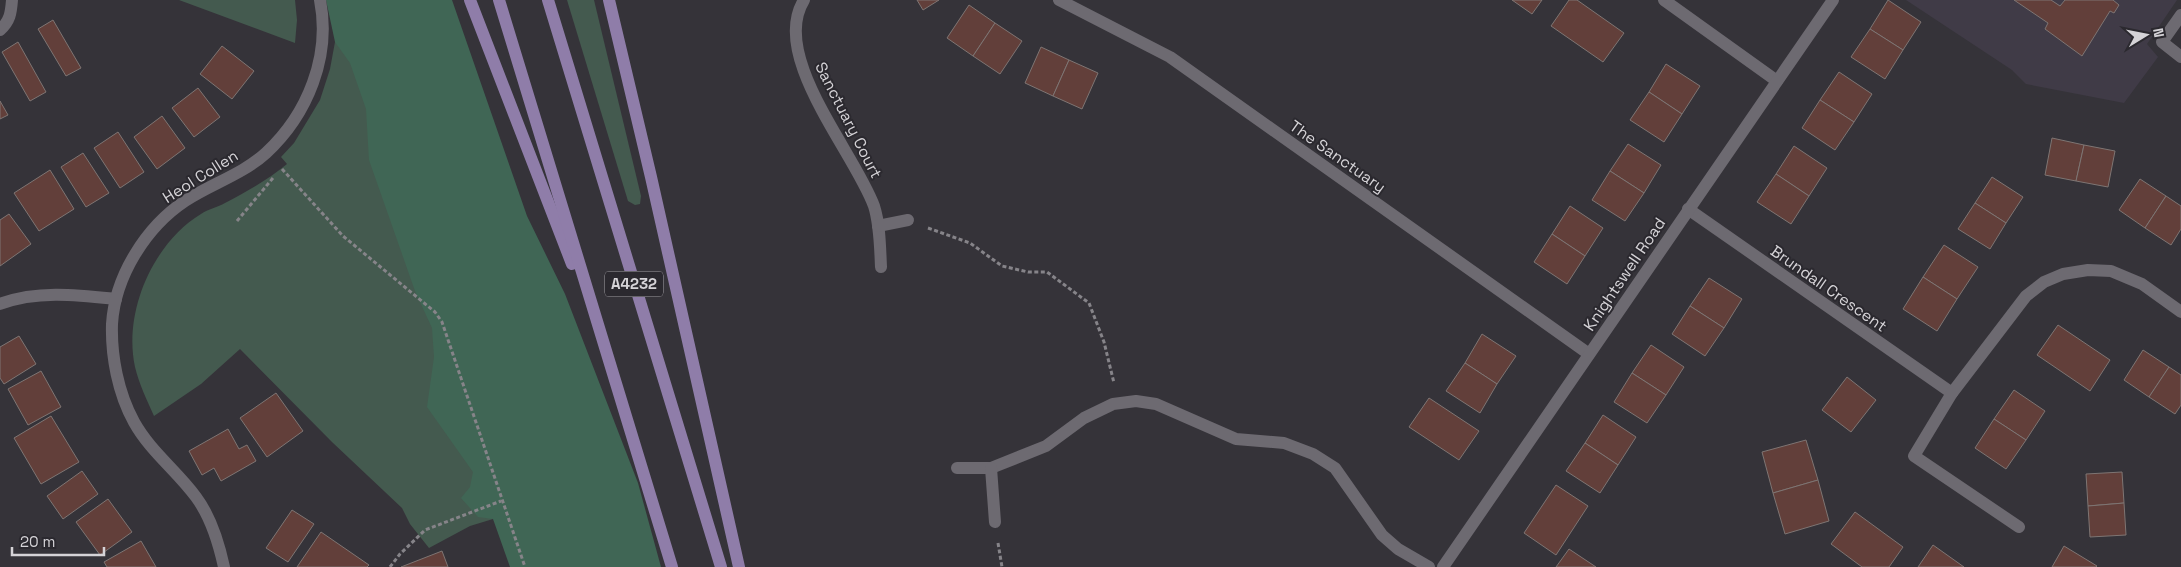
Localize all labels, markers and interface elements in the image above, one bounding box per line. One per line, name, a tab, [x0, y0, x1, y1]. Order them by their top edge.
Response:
north arrow	[2121, 10, 2171, 60]
text: N	[2149, 27, 2168, 39]
street label: Sanctuary Court	[810, 59, 887, 182]
street label: The Sanctuary	[1285, 115, 1390, 197]
street label: Heol Collen	[159, 145, 242, 208]
street label: Knightswell Road	[1579, 214, 1670, 335]
street label: Brundall Crescent	[1766, 240, 1891, 336]
road number: A4232	[605, 272, 663, 296]
scale bar	[12, 524, 105, 556]
text: 20 m	[20, 532, 55, 551]

